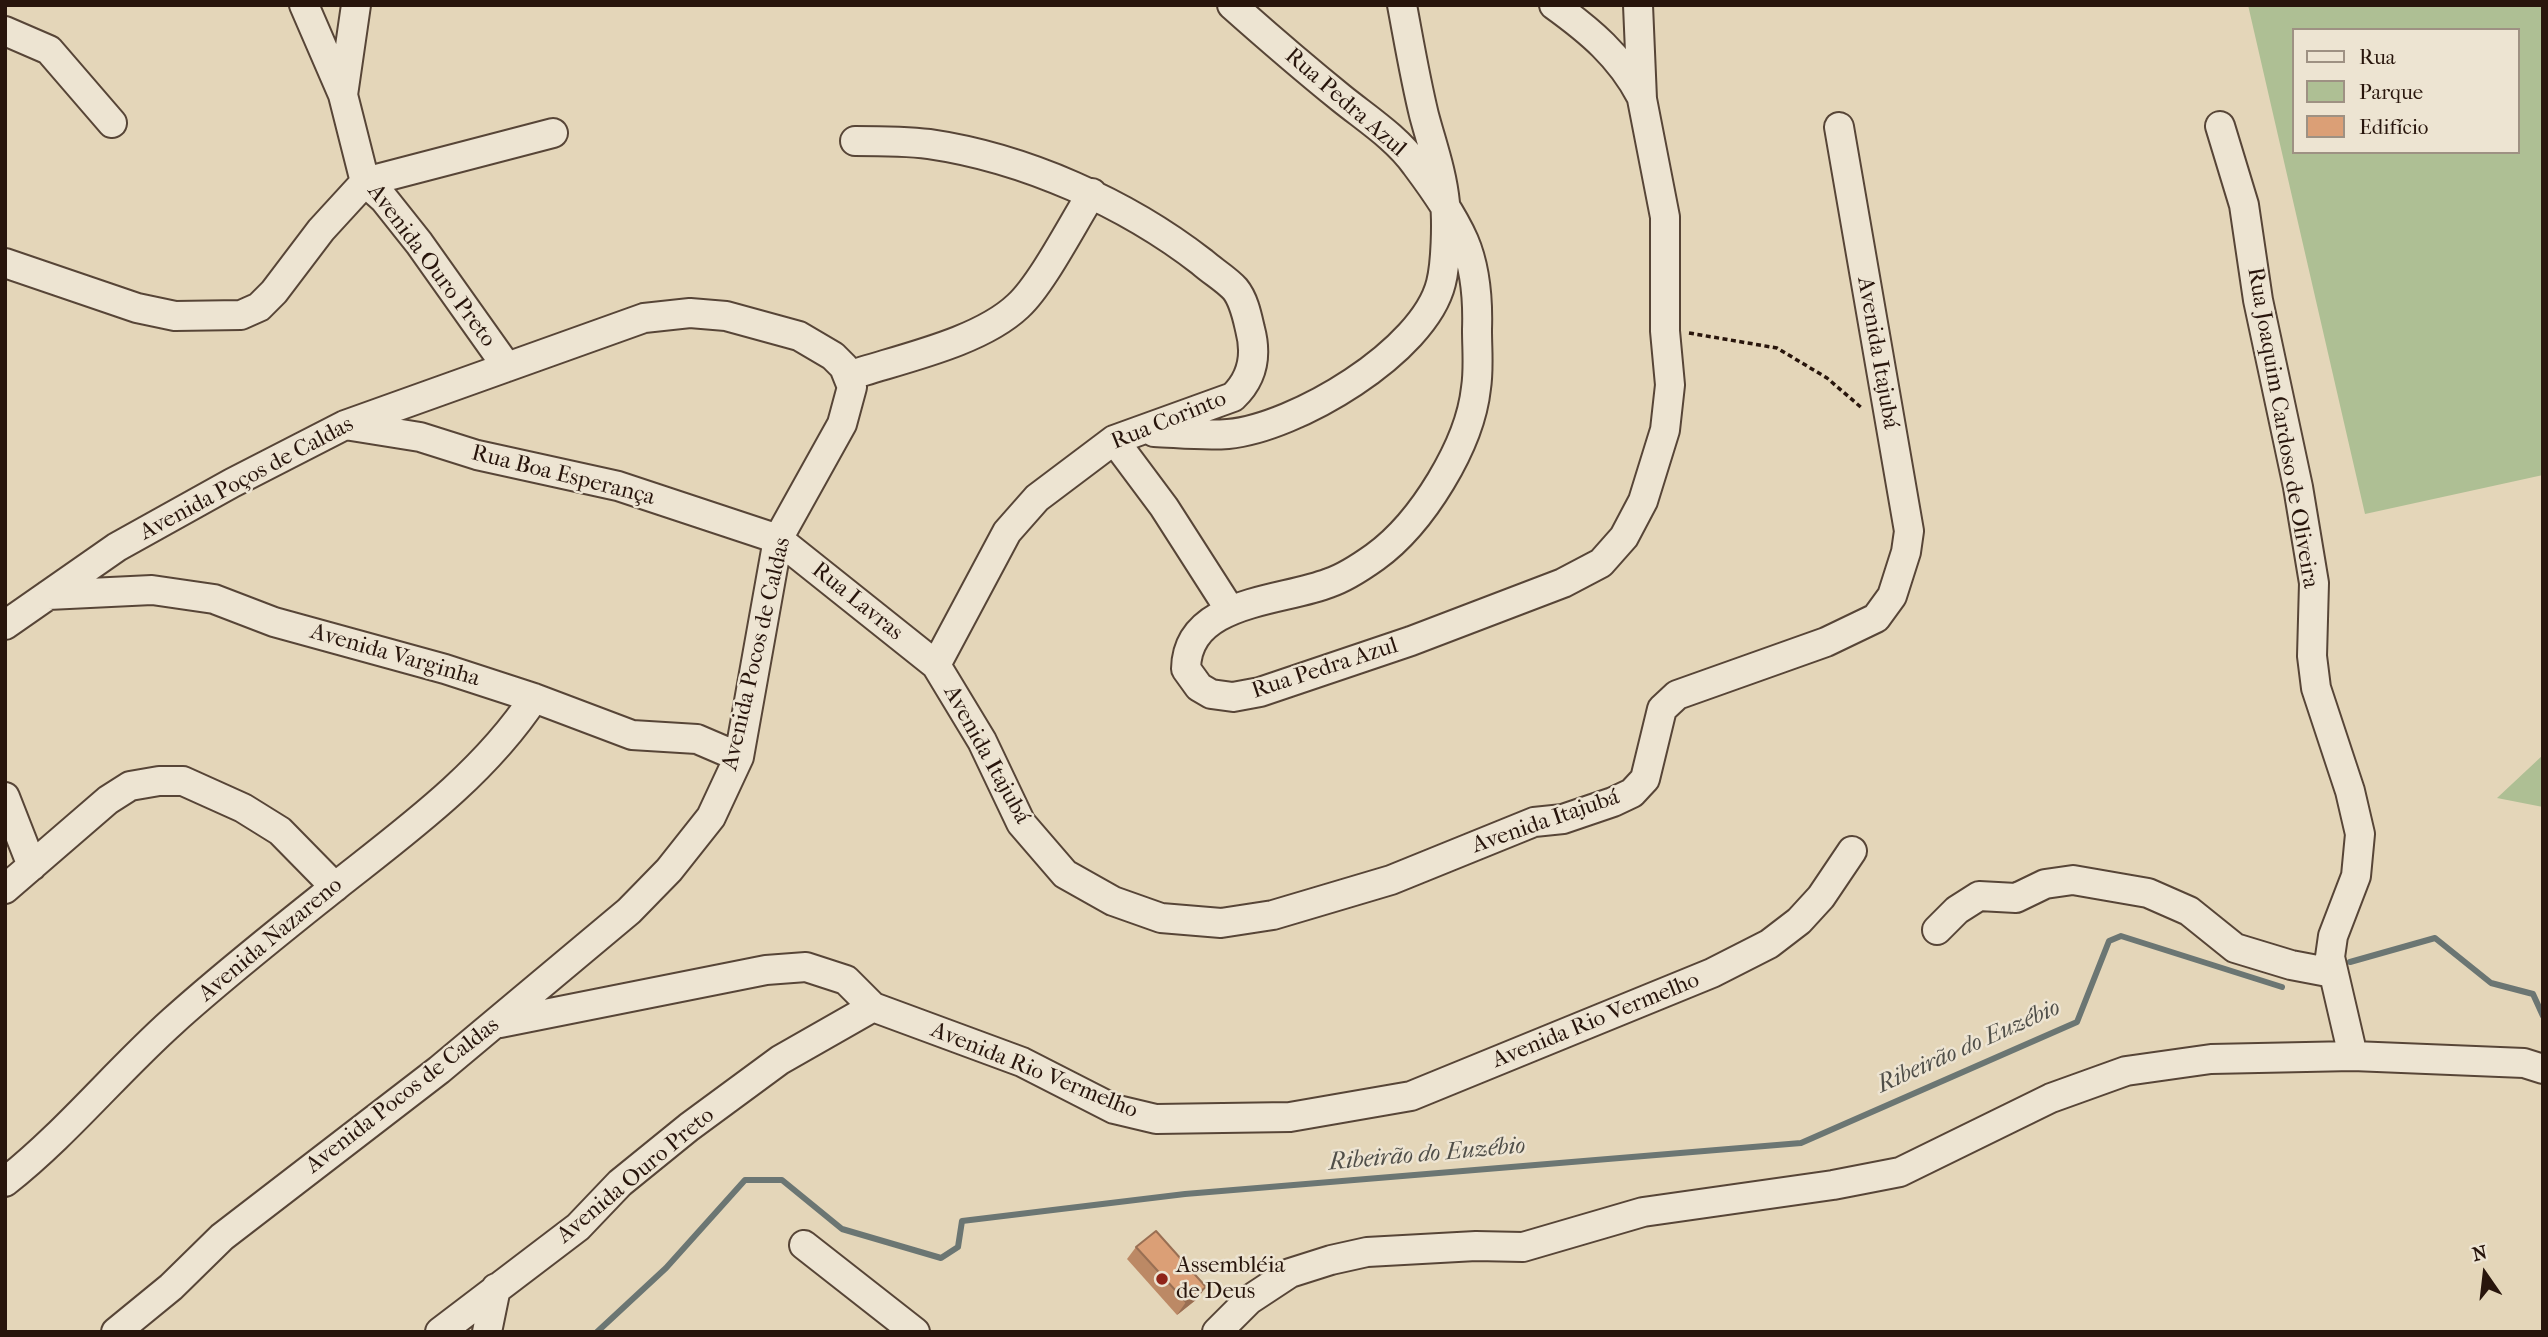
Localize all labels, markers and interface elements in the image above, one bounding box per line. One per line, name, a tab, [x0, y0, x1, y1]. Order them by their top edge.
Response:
legend	[2292, 28, 2520, 154]
street label: Rua Pedra Azul	[1279, 43, 1411, 163]
text: Rua	[2359, 45, 2396, 69]
text: Parque	[2359, 80, 2423, 104]
text: Edifício	[2359, 115, 2428, 139]
street label: Avenida Ouro Preto	[361, 179, 501, 353]
street label: Rua Joaquim Cardoso de Oliveira	[2240, 265, 2324, 591]
street label: Avenida Itajubá	[1850, 275, 1904, 431]
street label: Rua Corinto	[1107, 385, 1231, 457]
street label: Avenida Poços de Caldas	[135, 411, 359, 547]
street label: Rua Boa Esperança	[468, 440, 658, 512]
street label: Avenida Pocos de Caldas	[717, 535, 797, 773]
street label: Rua Lavras	[806, 557, 908, 647]
street label: Avenida Varginha	[307, 619, 483, 693]
street label: Rua Pedra Azul	[1248, 632, 1402, 706]
street label: Avenida Itajubá	[937, 681, 1035, 829]
street label: Avenida Itajubá	[1469, 784, 1623, 860]
street label: Avenida Nazareno	[193, 872, 349, 1008]
street label: Avenida Rio Vermelho	[1488, 967, 1704, 1075]
water label: Ribeirão do Euzébio	[1873, 994, 2065, 1100]
street label: Avenida Pocos de Caldas	[301, 1012, 505, 1180]
street label: Avenida Rio Vermelho	[926, 1017, 1142, 1125]
street label: Avenida Ouro Preto	[552, 1102, 720, 1250]
water label: Ribeirão do Euzébio	[1327, 1132, 1527, 1178]
north arrow	[2450, 1239, 2520, 1309]
text: N	[2470, 1241, 2490, 1266]
place label: Assembléia de Deus	[1176, 1252, 1285, 1306]
marker: Assembléia de Deus	[1154, 1271, 1170, 1287]

